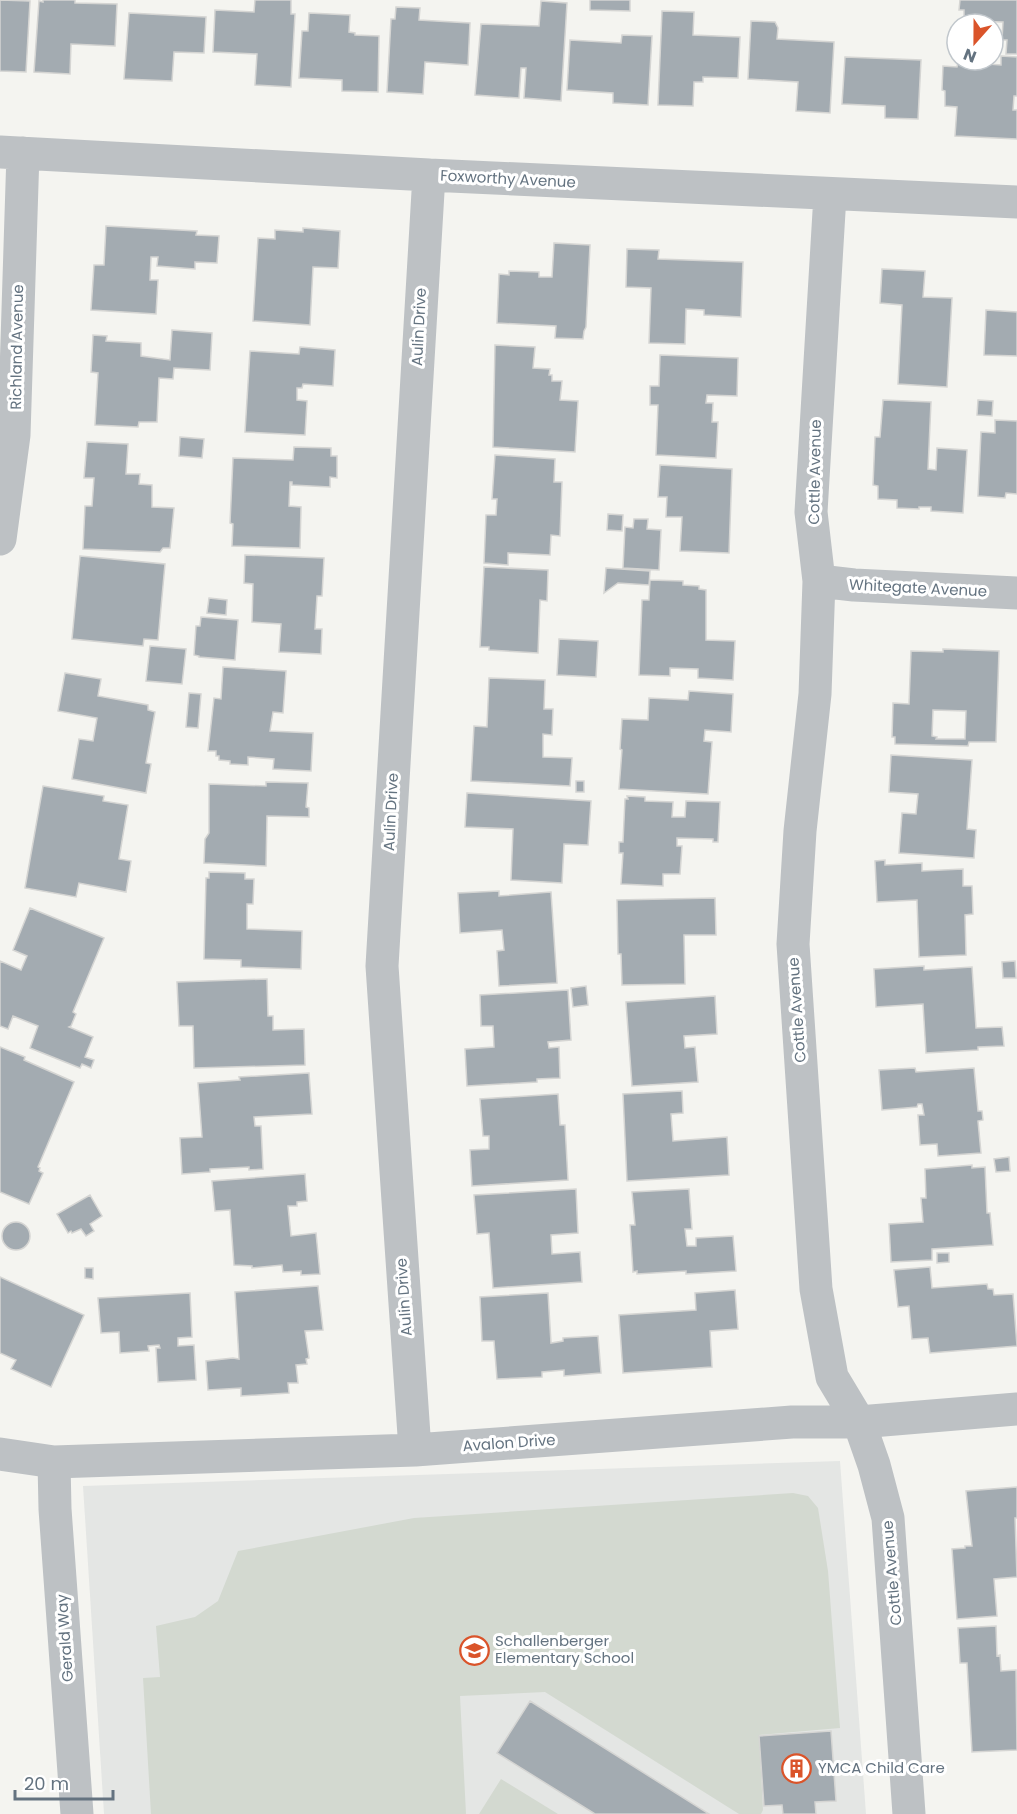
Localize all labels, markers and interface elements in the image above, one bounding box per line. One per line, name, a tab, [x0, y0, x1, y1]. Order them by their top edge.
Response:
north arrow	[945, 12, 1005, 72]
text: N	[960, 43, 980, 68]
street label: Foxworthy Avenue	[440, 164, 576, 193]
street label: Richland Avenue	[5, 284, 28, 410]
street label: Aulin Drive	[406, 287, 431, 367]
street label: Cottle Avenue	[803, 419, 826, 525]
street label: Whitegate Avenue	[849, 573, 988, 602]
street label: Aulin Drive	[378, 772, 403, 852]
street label: Cottle Avenue	[782, 957, 811, 1063]
street label: Aulin Drive	[390, 1257, 417, 1337]
street label: Avalon Drive	[462, 1429, 556, 1456]
street label: Cottle Avenue	[876, 1520, 907, 1626]
street label: Gerald Way	[51, 1593, 78, 1683]
place label: Schallenberger Elementary School	[495, 1630, 634, 1668]
school or university icon: Schallenberger Elementary School	[458, 1634, 490, 1666]
building icon: YMCA Child Care	[781, 1752, 813, 1784]
place label: YMCA Child Care	[818, 1757, 945, 1778]
scale bar	[15, 1763, 112, 1801]
text: 20 m	[24, 1771, 69, 1796]

